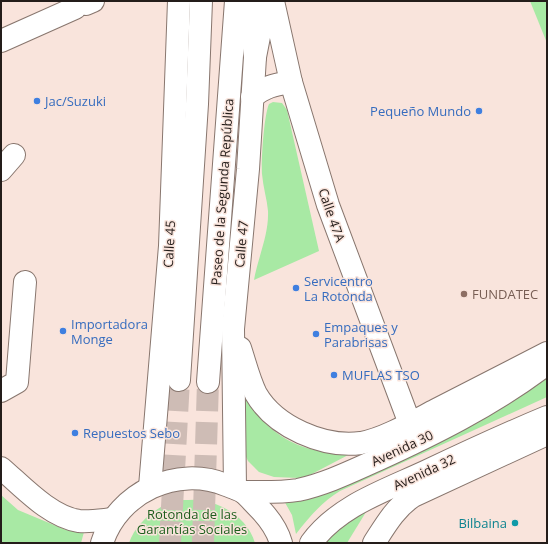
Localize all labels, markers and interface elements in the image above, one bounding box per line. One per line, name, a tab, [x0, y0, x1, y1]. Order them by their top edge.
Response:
place label: Jac/Suzuki	[43, 92, 106, 110]
marker: Jac/Suzuki	[32, 96, 42, 106]
street label: Paseo de la Segunda República	[206, 98, 238, 286]
place label: Pequeño Mundo	[370, 102, 471, 120]
marker: Pequeño Mundo	[474, 106, 484, 116]
street label: Calle 47A	[314, 186, 350, 245]
street label: Calle 45	[159, 220, 179, 268]
street label: Calle 47	[230, 220, 252, 268]
place label: Servicentro La Rotonda	[304, 272, 373, 305]
marker: Servicentro La Rotonda	[291, 283, 301, 293]
place label: FUNDATEC	[472, 285, 538, 303]
marker: FUNDATEC	[459, 289, 469, 299]
place label: Importadora Monge	[71, 315, 148, 348]
place label: Empaques y Parabrisas	[324, 318, 398, 351]
marker: Importadora Monge	[58, 326, 68, 336]
marker: Empaques y Parabrisas	[311, 329, 321, 339]
place label: MUFLAS TSO	[342, 366, 420, 384]
marker: MUFLAS TSO	[329, 370, 339, 380]
place label: Repuestos Sebo	[83, 424, 180, 442]
street label: Avenida 30	[368, 426, 436, 470]
marker: Repuestos Sebo	[70, 428, 80, 438]
street label: Avenida 32	[390, 450, 458, 494]
park label: Rotonda de las Garantías Sociales	[137, 505, 247, 538]
place label: Bilbaina	[458, 514, 507, 532]
marker: Bilbaina	[510, 518, 520, 528]

